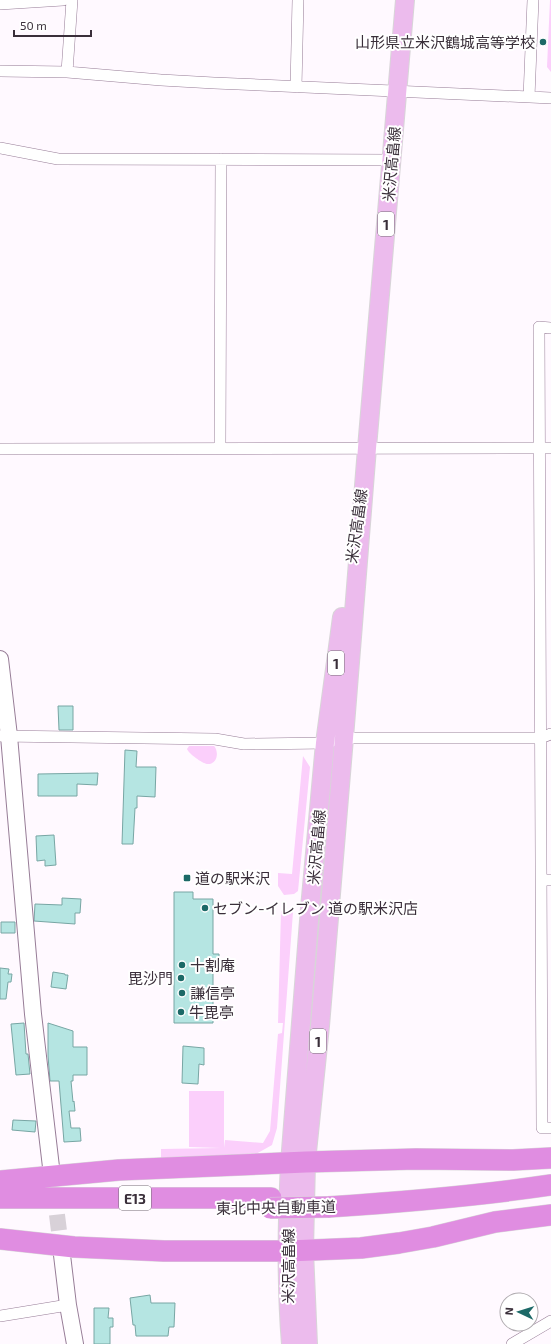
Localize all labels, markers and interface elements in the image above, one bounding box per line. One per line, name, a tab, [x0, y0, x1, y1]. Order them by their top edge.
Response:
scale bar	[14, 12, 91, 38]
text: 50 m	[20, 18, 47, 32]
place label: 山形県立米沢鶴城高等学校	[355, 33, 535, 51]
marker: 山形県立米沢鶴城高等学校	[538, 37, 548, 47]
street label: 米沢高畠線	[379, 126, 403, 202]
road number: 1	[378, 212, 394, 236]
street label: 米沢高畠線	[342, 488, 370, 564]
road number: 1	[328, 651, 344, 675]
street label: 米沢高畠線	[304, 809, 328, 885]
place label: 道の駅米沢	[195, 869, 270, 887]
marker: 道の駅米沢	[182, 873, 192, 883]
place label: セブン-イレブン 道の駅米沢店	[213, 899, 418, 917]
marker: セブン-イレブン 道の駅米沢店	[200, 903, 210, 913]
place label: 十割庵	[190, 956, 235, 974]
marker: 十割庵	[177, 960, 187, 970]
place label: 毘沙門	[128, 969, 173, 987]
marker: 毘沙門	[176, 973, 186, 983]
place label: 謙信亭	[190, 984, 235, 1002]
marker: 謙信亭	[177, 988, 187, 998]
place label: 牛毘亭	[189, 1003, 234, 1021]
marker: 牛毘亭	[176, 1007, 186, 1017]
road number: 1	[310, 1029, 326, 1053]
road number: E13	[119, 1186, 151, 1210]
street label: 東北中央自動車道	[216, 1197, 336, 1217]
street label: 米沢高畠線	[279, 1228, 297, 1304]
north arrow	[499, 1292, 539, 1332]
text: N	[502, 1307, 515, 1316]

